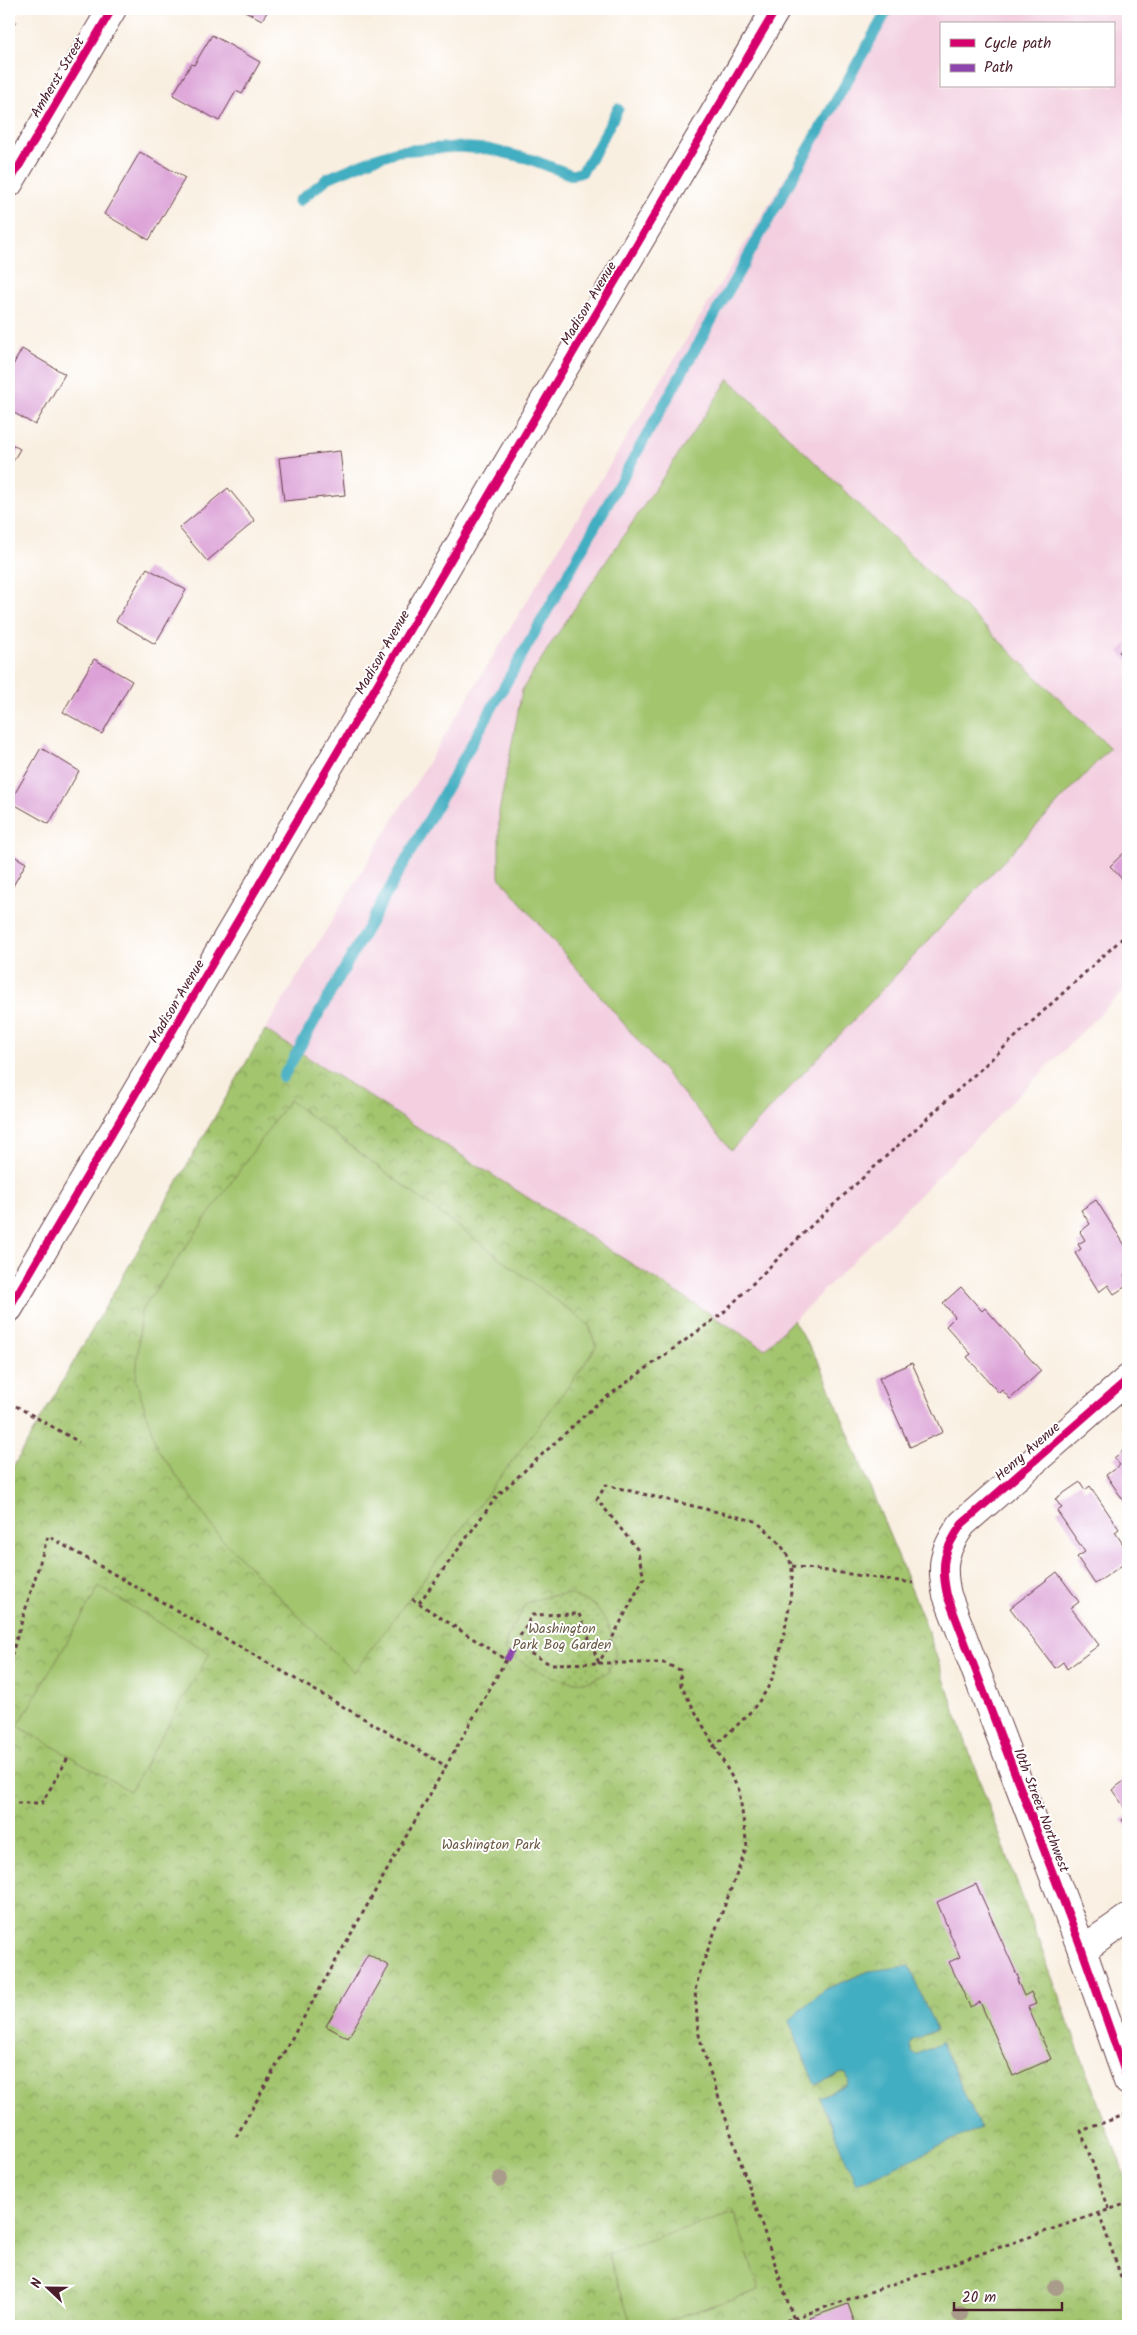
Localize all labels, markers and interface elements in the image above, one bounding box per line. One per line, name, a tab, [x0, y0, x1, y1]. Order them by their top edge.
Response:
legend	[940, 22, 1114, 88]
text: Cycle path	[984, 32, 1051, 56]
street label: Amherst Street	[25, 33, 91, 122]
text: Path	[984, 56, 1013, 80]
street label: Madison Avenue	[555, 257, 623, 350]
street label: Madison Avenue	[350, 605, 416, 699]
street label: Madison Avenue	[143, 955, 211, 1048]
street label: Henry Avenue	[990, 1416, 1066, 1487]
park label: Washington Park Bog Garden	[512, 1618, 612, 1656]
street label: 10th Street Northwest	[1007, 1745, 1075, 1876]
park label: Washington Park	[442, 1834, 541, 1856]
north arrow	[22, 2262, 72, 2312]
text: N	[25, 2275, 49, 2292]
scale bar	[954, 2280, 1062, 2312]
text: 20 m	[962, 2286, 996, 2310]

